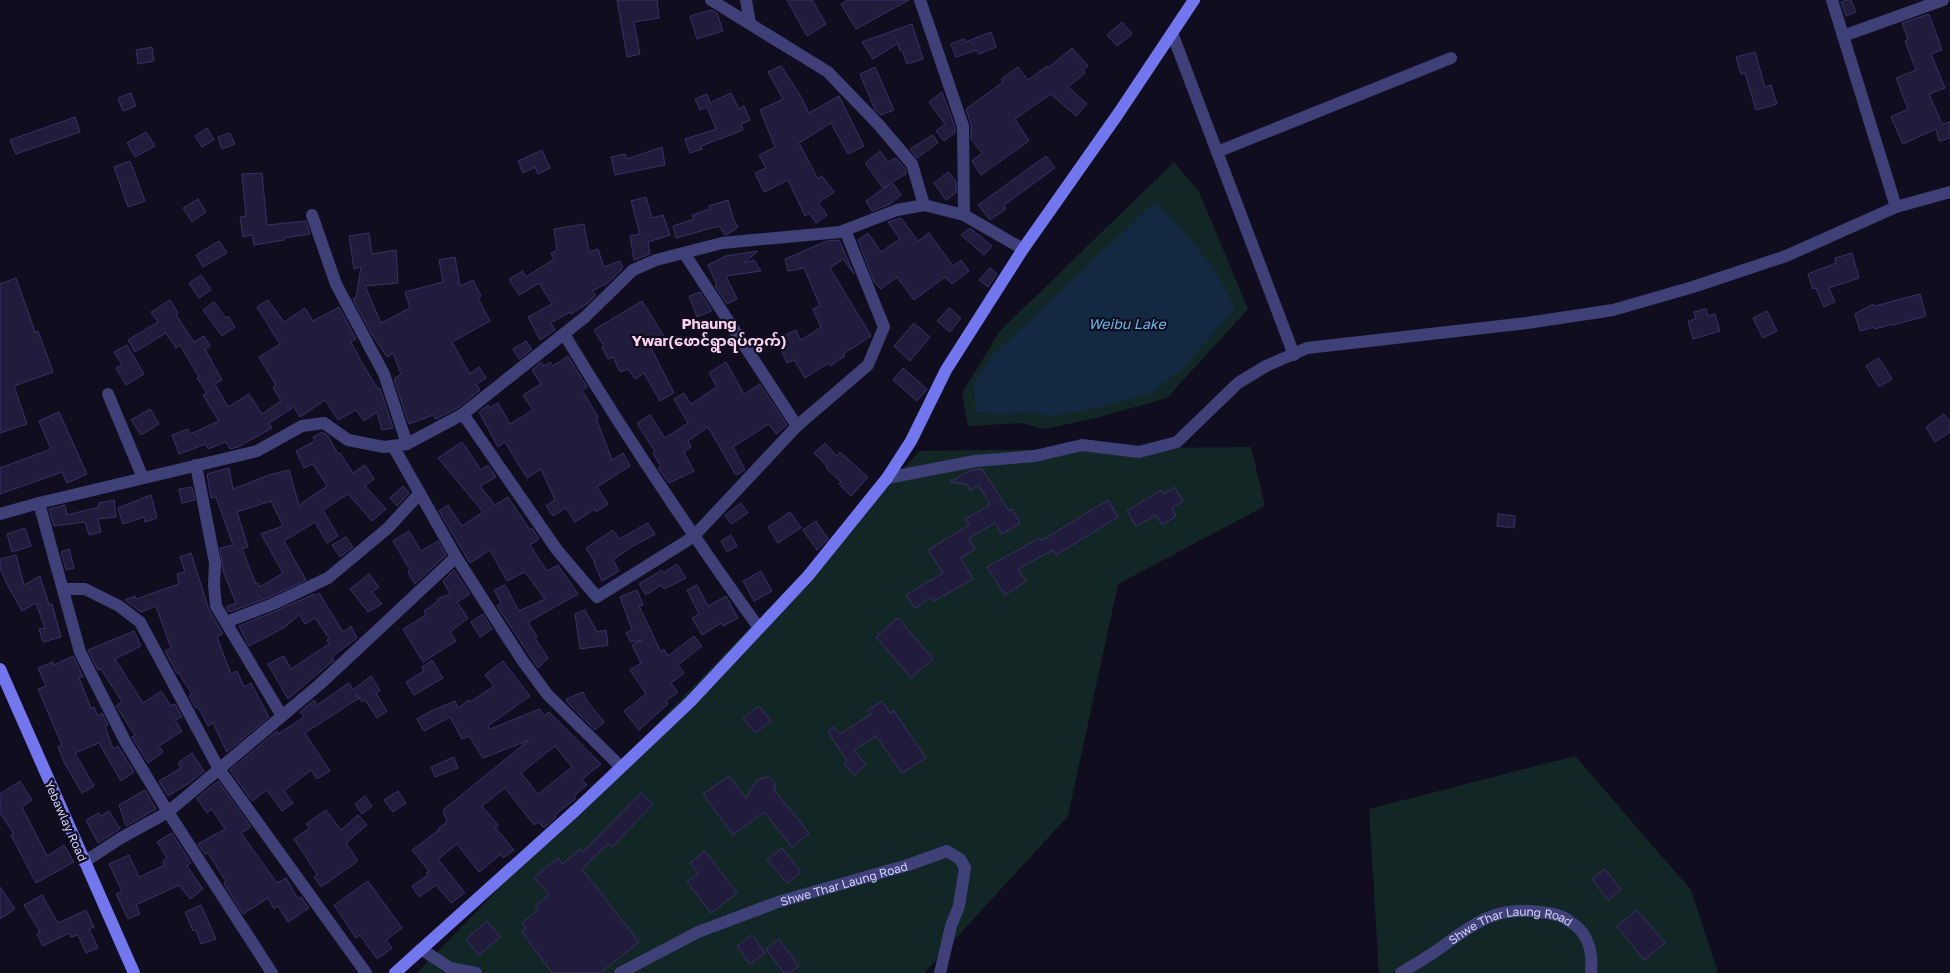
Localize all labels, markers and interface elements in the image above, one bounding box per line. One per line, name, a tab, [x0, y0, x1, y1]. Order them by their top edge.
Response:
district label: Phaung Ywar(ဖောင်ရွာရပ်ကွက်)	[631, 314, 787, 353]
water label: Weibu Lake	[1088, 315, 1166, 332]
street label: Yebawlay Road	[41, 778, 91, 864]
street label: Shwe Thar Laung Road	[778, 858, 909, 909]
street label: Shwe Thar Laung Road	[1445, 903, 1576, 947]

